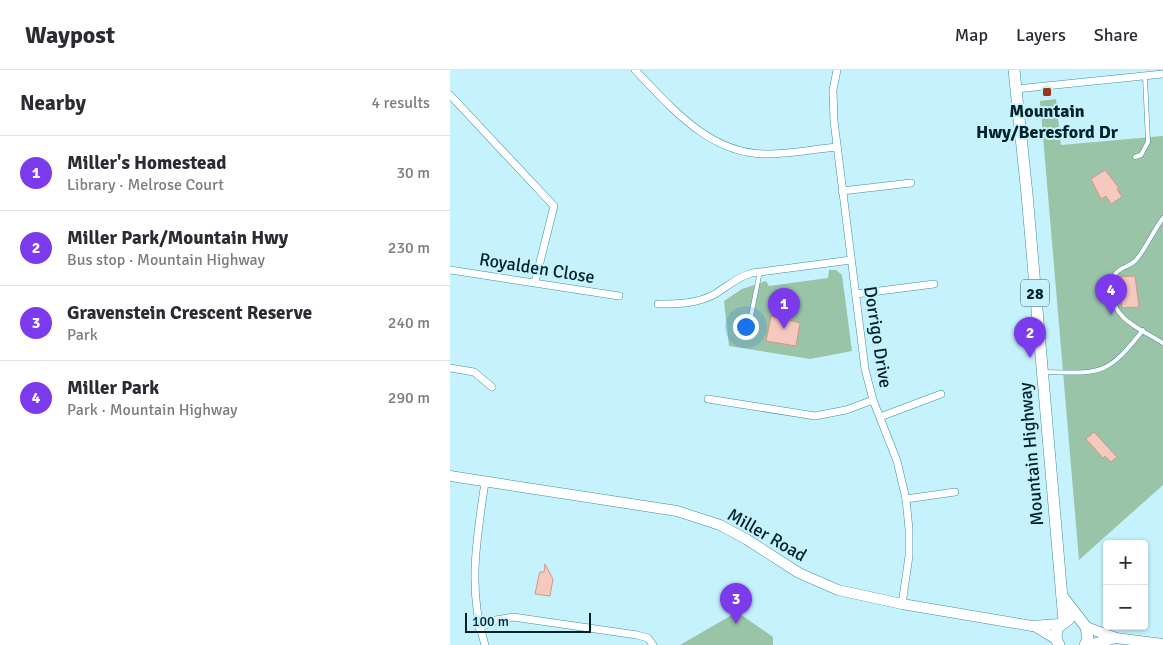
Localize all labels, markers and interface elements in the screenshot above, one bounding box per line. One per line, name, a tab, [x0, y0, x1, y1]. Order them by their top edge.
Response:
text: Waypost	[25, 20, 115, 50]
text: Map	[955, 24, 988, 46]
text: Layers	[1016, 24, 1066, 46]
text: Share	[1094, 24, 1138, 46]
marker: Mountain Hwy/Beresford Dr	[1041, 86, 1053, 98]
text: Nearby	[20, 90, 86, 116]
text: 4 results	[371, 93, 430, 113]
place label: Mountain Hwy/Beresford Dr	[976, 100, 1119, 143]
text: Miller's Homestead	[67, 151, 226, 175]
text: 1	[32, 163, 40, 183]
text: 30 m	[396, 163, 430, 183]
text: Library · Melrose Court	[67, 175, 224, 195]
text: Miller Park/Mountain Hwy	[67, 226, 288, 250]
text: 2	[32, 238, 40, 258]
text: 230 m	[388, 238, 430, 258]
street label: Royalden Close	[478, 248, 596, 288]
text: Bus stop · Mountain Highway	[67, 250, 265, 270]
pin: 4	[1095, 274, 1127, 315]
road number: 28	[1021, 280, 1049, 307]
street label: Dorrigo Drive	[859, 285, 897, 389]
pin: 1	[768, 288, 800, 329]
text: Gravenstein Crescent Reserve	[67, 301, 312, 325]
text: 3	[32, 313, 40, 333]
text: 240 m	[388, 313, 430, 333]
your location	[733, 314, 759, 340]
pin: 2	[1014, 317, 1046, 358]
text: Park	[67, 325, 98, 345]
text: Miller Park	[67, 376, 159, 400]
street label: Mountain Highway	[1014, 381, 1048, 527]
text: 4	[32, 388, 40, 408]
text: 290 m	[388, 388, 430, 408]
text: Park · Mountain Highway	[67, 400, 238, 420]
street label: Miller Road	[724, 504, 810, 566]
map controls	[1103, 540, 1148, 630]
button: +	[1103, 540, 1148, 585]
pin: 3	[720, 583, 752, 624]
button: −	[1103, 585, 1148, 630]
scale bar	[465, 610, 591, 633]
text: 100 m	[472, 613, 509, 630]

